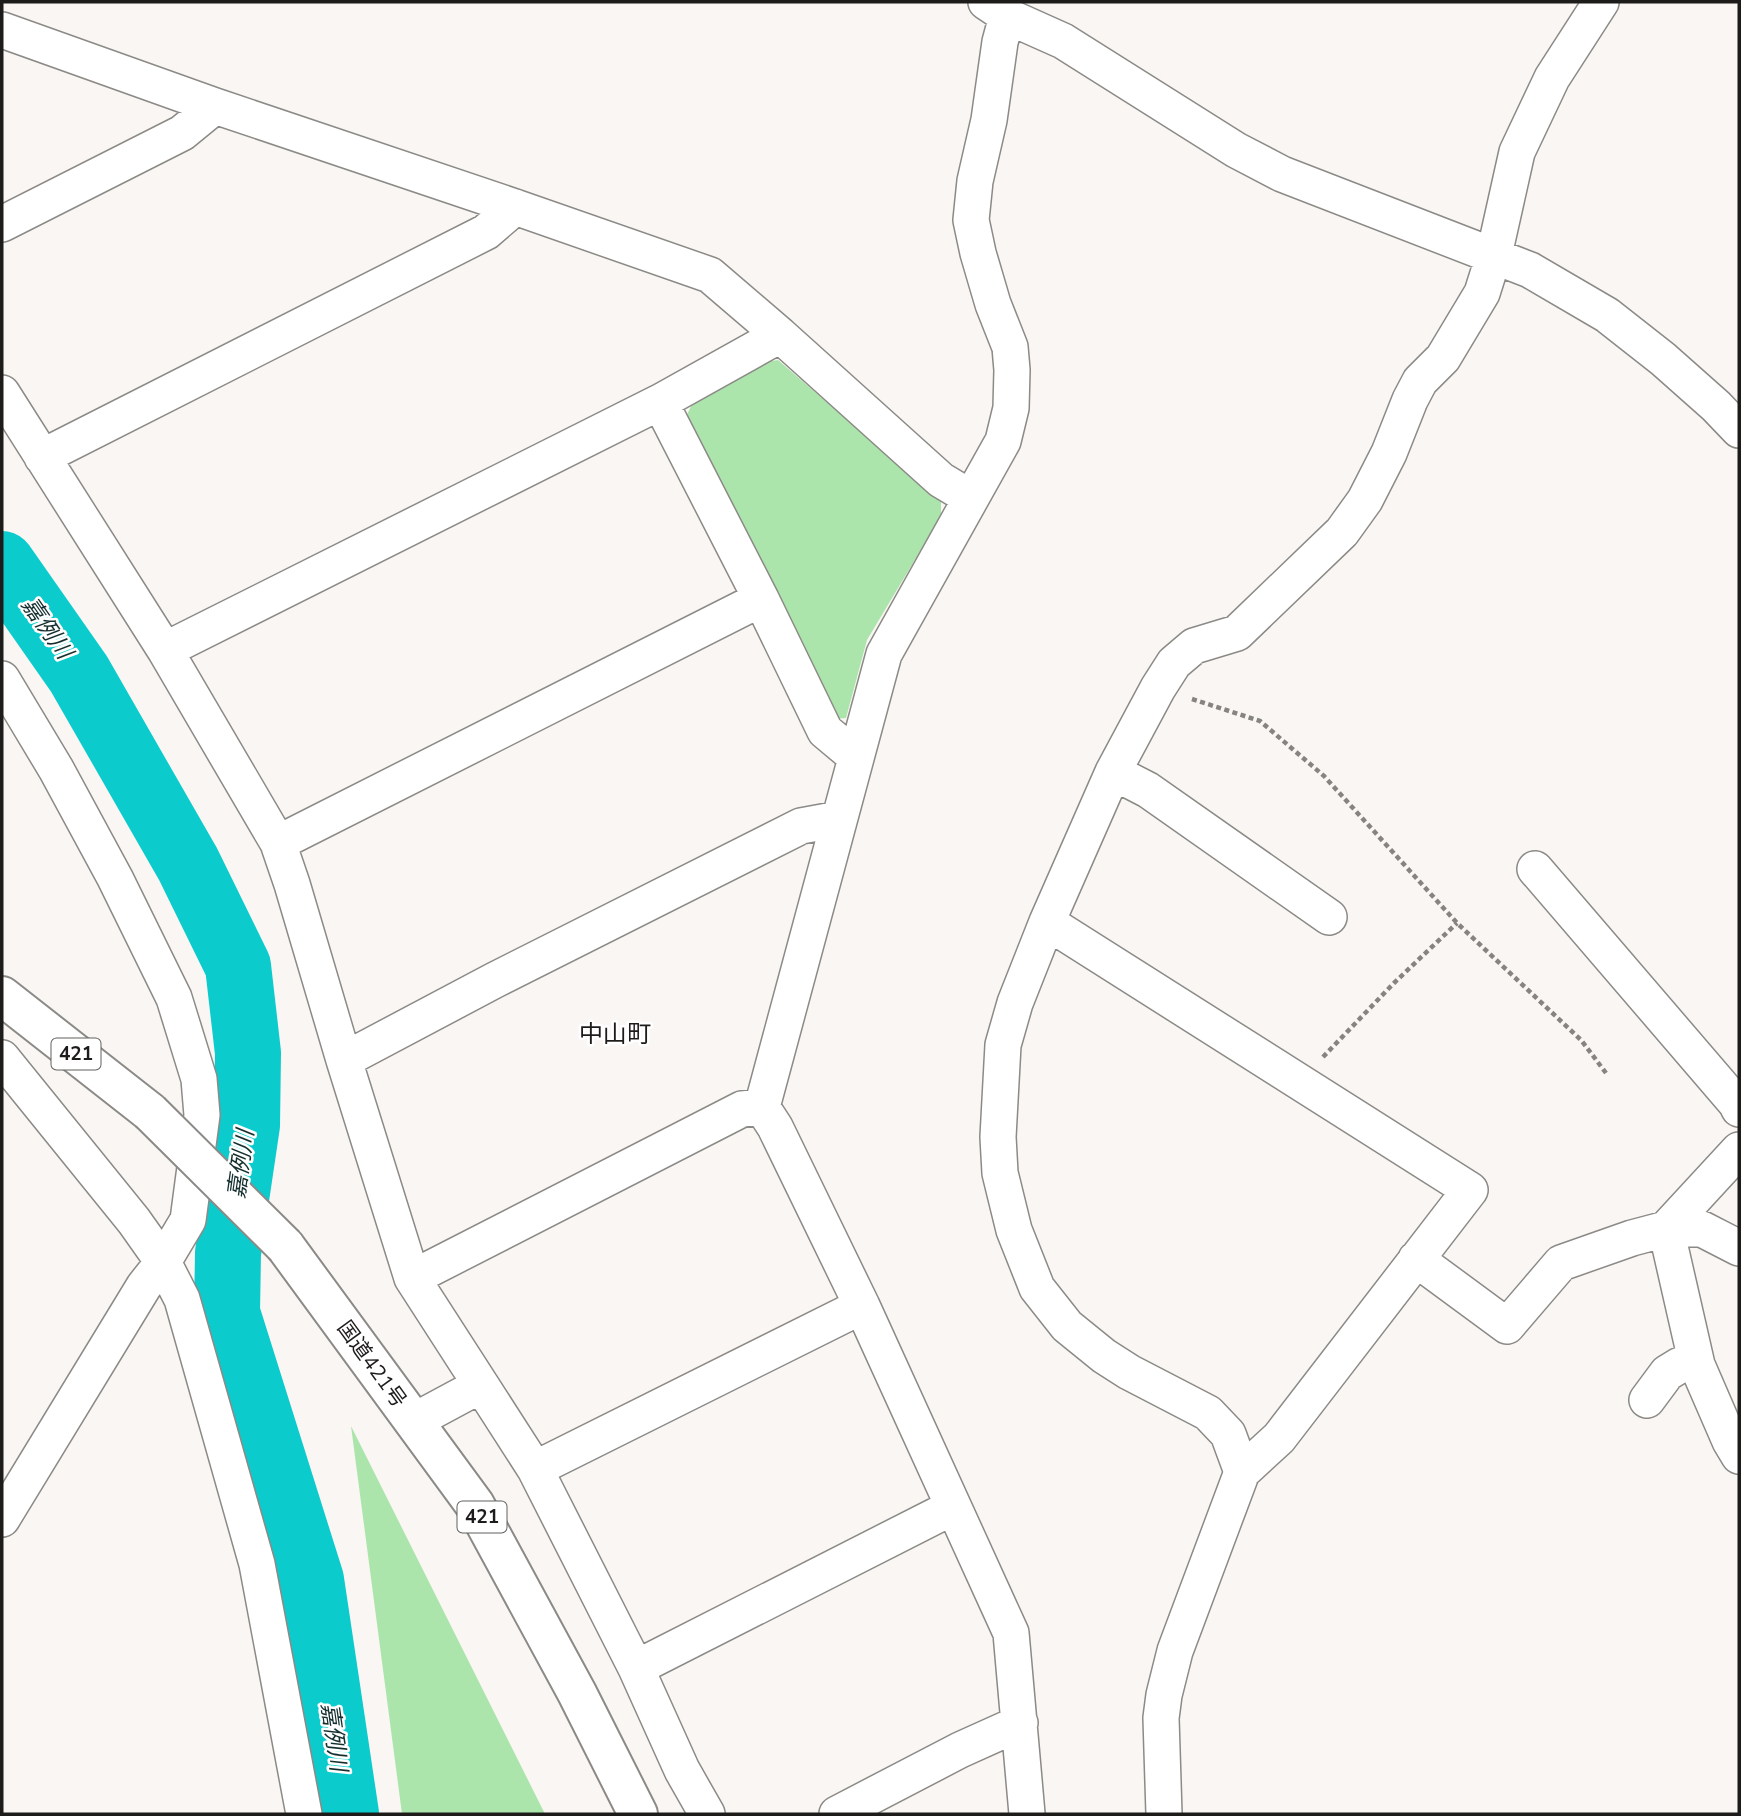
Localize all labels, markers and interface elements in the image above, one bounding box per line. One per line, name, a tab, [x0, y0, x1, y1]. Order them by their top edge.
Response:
water label: 嘉例川	[15, 591, 81, 668]
district label: 中山町	[579, 1018, 651, 1050]
road number: 421	[52, 1038, 100, 1070]
water label: 嘉例川	[221, 1125, 262, 1200]
street label: 国道421号	[331, 1315, 413, 1413]
road number: 421	[458, 1502, 506, 1532]
water label: 嘉例川	[314, 1701, 355, 1776]

